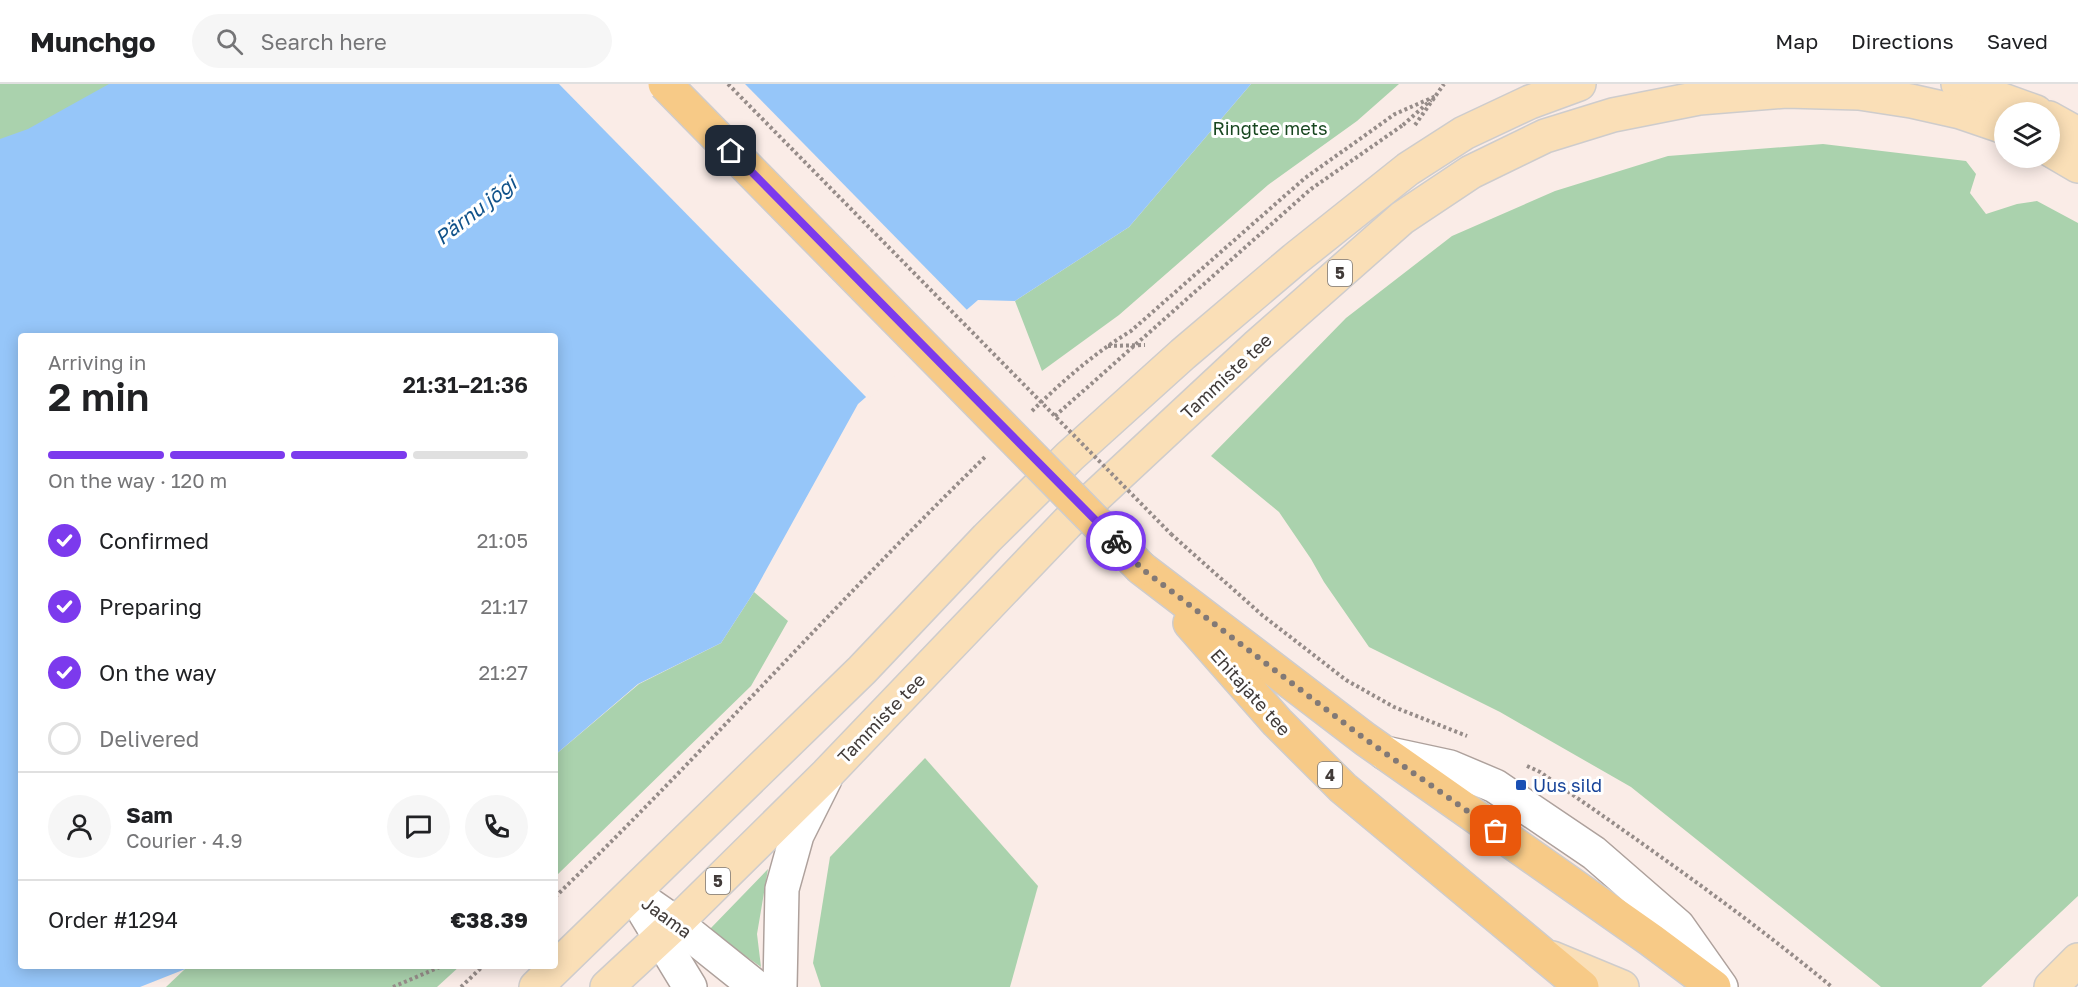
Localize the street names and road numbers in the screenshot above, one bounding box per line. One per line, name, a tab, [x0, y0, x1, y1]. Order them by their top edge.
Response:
road number: 5	[1328, 260, 1352, 286]
street label: Tammiste tee	[1176, 328, 1276, 424]
street label: Ehitajate tee	[1206, 644, 1296, 740]
street label: Tammiste tee	[833, 669, 929, 767]
road number: 4	[1318, 762, 1342, 788]
road number: 5	[706, 868, 730, 894]
street label: Jaama	[638, 892, 696, 942]

